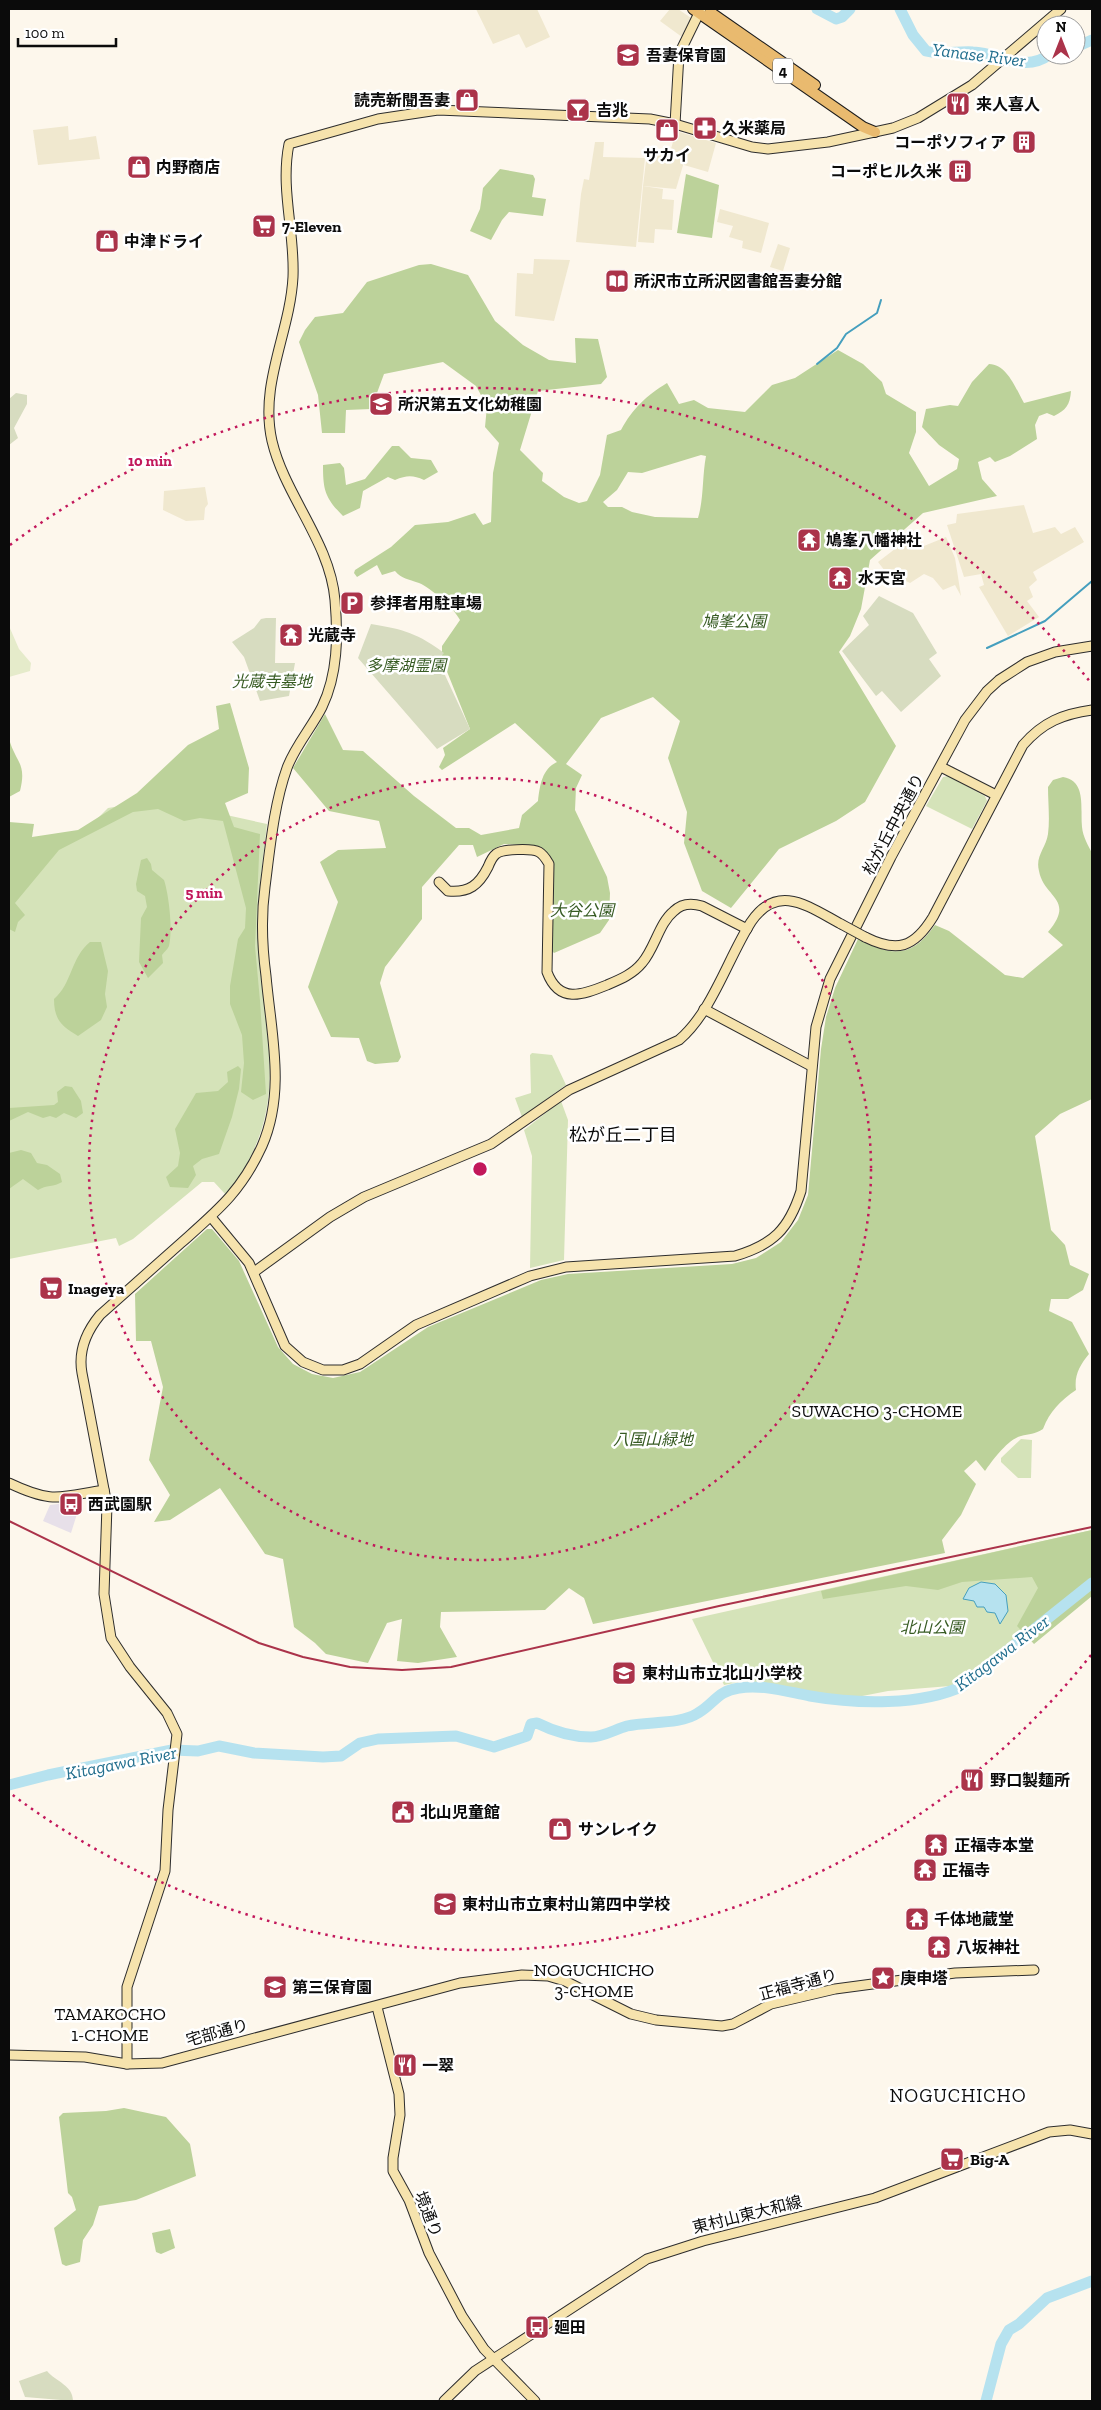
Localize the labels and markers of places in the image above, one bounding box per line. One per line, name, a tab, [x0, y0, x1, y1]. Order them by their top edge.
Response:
school or university icon: 吾妻保育園	[615, 42, 641, 68]
place label: 吾妻保育園	[646, 46, 726, 65]
shop icon: 読売新聞吾妻	[454, 87, 480, 113]
place label: 読売新聞吾妻	[354, 91, 450, 110]
restaurant icon: 来人喜人	[945, 91, 971, 117]
place label: 来人喜人	[976, 95, 1040, 114]
bar icon: 吉兆	[565, 97, 591, 123]
place label: 吉兆	[596, 101, 628, 120]
pharmacy icon: 久米薬局	[692, 115, 718, 141]
shop icon: サカイ	[654, 117, 680, 143]
place label: 久米薬局	[722, 119, 786, 138]
building icon: コーポソフィア	[1011, 129, 1037, 155]
place label: コーポソフィア	[894, 133, 1006, 152]
place label: サカイ	[643, 146, 691, 165]
shop icon: 内野商店	[126, 154, 152, 180]
place label: 内野商店	[156, 158, 220, 177]
building icon: コーポヒル久米	[947, 158, 973, 184]
place label: コーポヒル久米	[830, 162, 942, 181]
supermarket icon: 7-Eleven	[251, 213, 277, 239]
place label: 7-Eleven	[282, 217, 342, 236]
shop icon: 中津ドライ	[94, 228, 120, 254]
place label: 中津ドライ	[124, 232, 204, 251]
library icon: 所沢市立所沢図書館吾妻分館	[604, 268, 630, 294]
place label: 所沢市立所沢図書館吾妻分館	[634, 272, 842, 291]
school or university icon: 所沢第五文化幼稚園	[368, 391, 394, 417]
place label: 所沢第五文化幼稚園	[398, 395, 542, 414]
temple icon: 鳩峯八幡神社	[796, 527, 822, 553]
place label: 鳩峯八幡神社	[826, 531, 922, 550]
temple icon: 水天宮	[827, 565, 853, 591]
place label: 水天宮	[858, 569, 906, 588]
parking icon: 参拝者用駐車場	[339, 590, 365, 616]
place label: 参拝者用駐車場	[370, 594, 482, 613]
temple icon: 光蔵寺	[278, 622, 304, 648]
place label: 光蔵寺	[308, 626, 356, 645]
centre of rings	[471, 1160, 489, 1178]
supermarket icon: Inageya	[38, 1275, 64, 1301]
place label: Inageya	[68, 1279, 124, 1298]
bus stop icon: 西武園駅	[58, 1491, 84, 1517]
place label: 西武園駅	[88, 1495, 152, 1514]
school or university icon: 東村山市立北山小学校	[611, 1660, 637, 1686]
place label: 東村山市立北山小学校	[642, 1664, 802, 1683]
restaurant icon: 野口製麺所	[959, 1767, 985, 1793]
place label: 野口製麺所	[990, 1771, 1070, 1790]
public building icon: 北山児童館	[390, 1799, 416, 1825]
place label: 北山児童館	[420, 1803, 500, 1822]
shop icon: サンレイク	[547, 1816, 573, 1842]
place label: サンレイク	[578, 1820, 658, 1839]
temple icon: 正福寺本堂	[923, 1832, 949, 1858]
place label: 正福寺本堂	[954, 1836, 1034, 1855]
temple icon: 正福寺	[912, 1857, 938, 1883]
place label: 正福寺	[942, 1861, 990, 1880]
school or university icon: 東村山市立東村山第四中学校	[432, 1891, 458, 1917]
place label: 東村山市立東村山第四中学校	[462, 1895, 670, 1914]
temple icon: 千体地蔵堂	[904, 1906, 930, 1932]
place label: 千体地蔵堂	[934, 1910, 1014, 1929]
temple icon: 八坂神社	[926, 1934, 952, 1960]
place label: 八坂神社	[956, 1938, 1020, 1957]
place icon: 庚申塔	[870, 1965, 896, 1991]
place label: 庚申塔	[900, 1969, 948, 1988]
school or university icon: 第三保育園	[262, 1974, 288, 2000]
place label: 第三保育園	[292, 1978, 372, 1997]
restaurant icon: 一翠	[392, 2052, 418, 2078]
place label: 一翠	[422, 2056, 454, 2075]
supermarket icon: Big-A	[939, 2146, 965, 2172]
place label: Big-A	[970, 2150, 1009, 2169]
bus stop icon: 廻田	[524, 2314, 550, 2340]
place label: 廻田	[554, 2318, 586, 2337]

